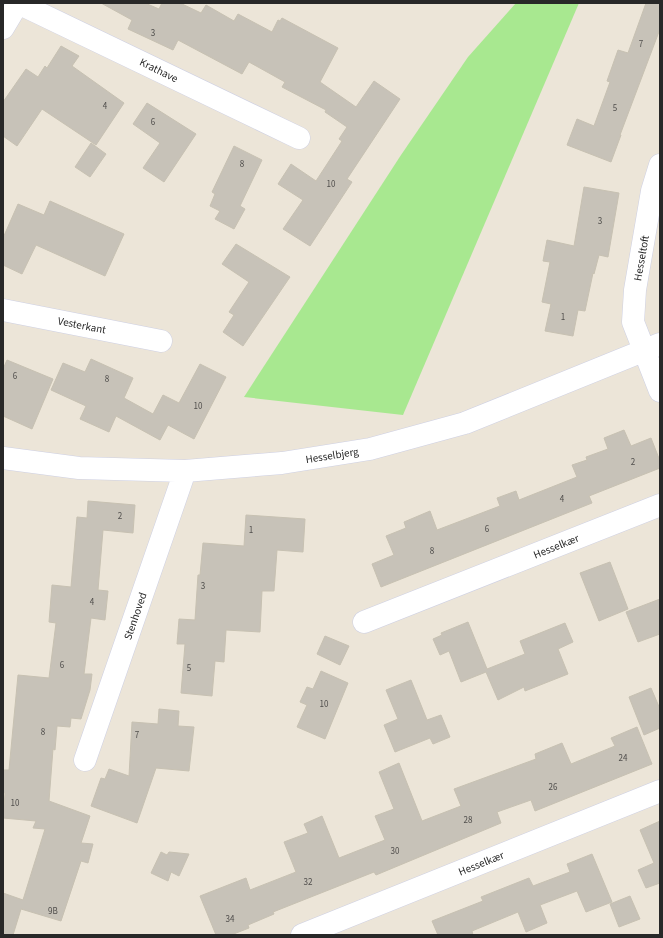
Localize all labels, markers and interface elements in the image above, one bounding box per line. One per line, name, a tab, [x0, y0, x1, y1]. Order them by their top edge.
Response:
house number: 3	[151, 27, 156, 40]
house number: 7	[639, 38, 644, 51]
street label: Krathave	[137, 55, 181, 86]
house number: 4	[103, 100, 108, 113]
house number: 5	[613, 102, 618, 115]
house number: 6	[151, 116, 156, 129]
house number: 8	[240, 158, 245, 171]
house number: 10	[327, 178, 336, 191]
house number: 3	[598, 215, 603, 228]
street label: Hesseltoft	[630, 234, 653, 282]
house number: 1	[561, 311, 565, 324]
street label: Vesterkant	[57, 313, 108, 338]
house number: 6	[13, 370, 18, 383]
house number: 8	[105, 373, 110, 386]
house number: 10	[194, 400, 203, 413]
street label: Hesselbjerg	[304, 444, 360, 467]
house number: 2	[631, 456, 636, 469]
house number: 4	[560, 493, 565, 506]
house number: 2	[118, 510, 123, 523]
house number: 6	[485, 523, 490, 536]
house number: 1	[249, 524, 253, 537]
street label: Hesselkær	[531, 530, 581, 562]
house number: 8	[430, 545, 435, 558]
house number: 3	[201, 580, 206, 593]
street label: Stenhoved	[120, 590, 151, 642]
house number: 4	[90, 596, 95, 609]
house number: 6	[60, 659, 65, 672]
house number: 5	[187, 662, 192, 675]
house number: 10	[320, 698, 329, 711]
house number: 8	[41, 726, 46, 739]
house number: 7	[135, 729, 140, 742]
house number: 24	[619, 752, 628, 765]
house number: 26	[549, 781, 558, 794]
house number: 10	[11, 797, 20, 810]
house number: 28	[464, 814, 473, 827]
house number: 30	[391, 845, 400, 858]
street label: Hesselkær	[456, 847, 506, 879]
house number: 32	[304, 876, 313, 889]
house number: 9B	[48, 905, 58, 918]
house number: 34	[226, 913, 235, 926]

